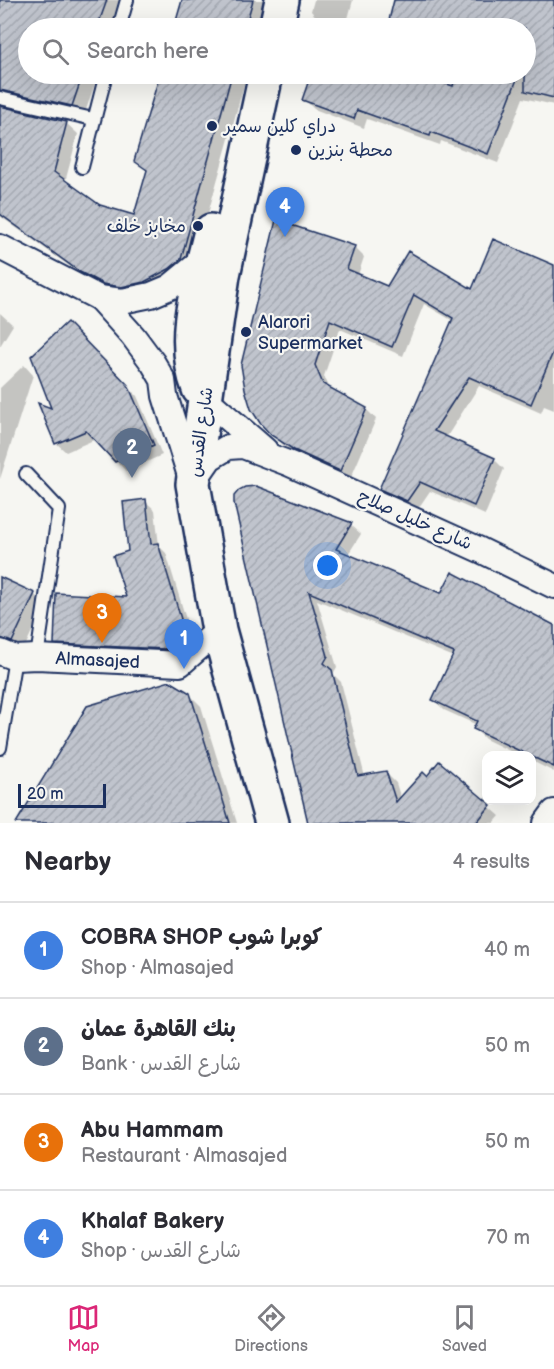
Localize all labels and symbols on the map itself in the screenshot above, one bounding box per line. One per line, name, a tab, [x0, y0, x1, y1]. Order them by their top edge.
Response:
place label: دراي كلين سمير	[222, 116, 336, 139]
marker: دراي كلين سمير	[205, 119, 219, 133]
place label: محطة بنزين	[308, 140, 393, 161]
marker: محطة بنزين	[289, 143, 303, 157]
pin: 4	[266, 188, 304, 237]
place label: مخابز خلف	[107, 216, 186, 237]
marker: مخابز خلف	[191, 219, 205, 233]
place label: Alarori Supermarket	[258, 312, 363, 354]
marker: Alarori Supermarket	[239, 325, 253, 339]
street label: شارع القدس	[184, 386, 219, 479]
pin: 2	[112, 428, 152, 478]
street label: شارع خليل صلاح	[354, 485, 475, 555]
your location	[313, 551, 342, 580]
pin: 3	[82, 594, 122, 643]
pin: 1	[164, 620, 204, 669]
street label: Almasajed	[55, 647, 140, 673]
scale bar	[18, 781, 106, 808]

